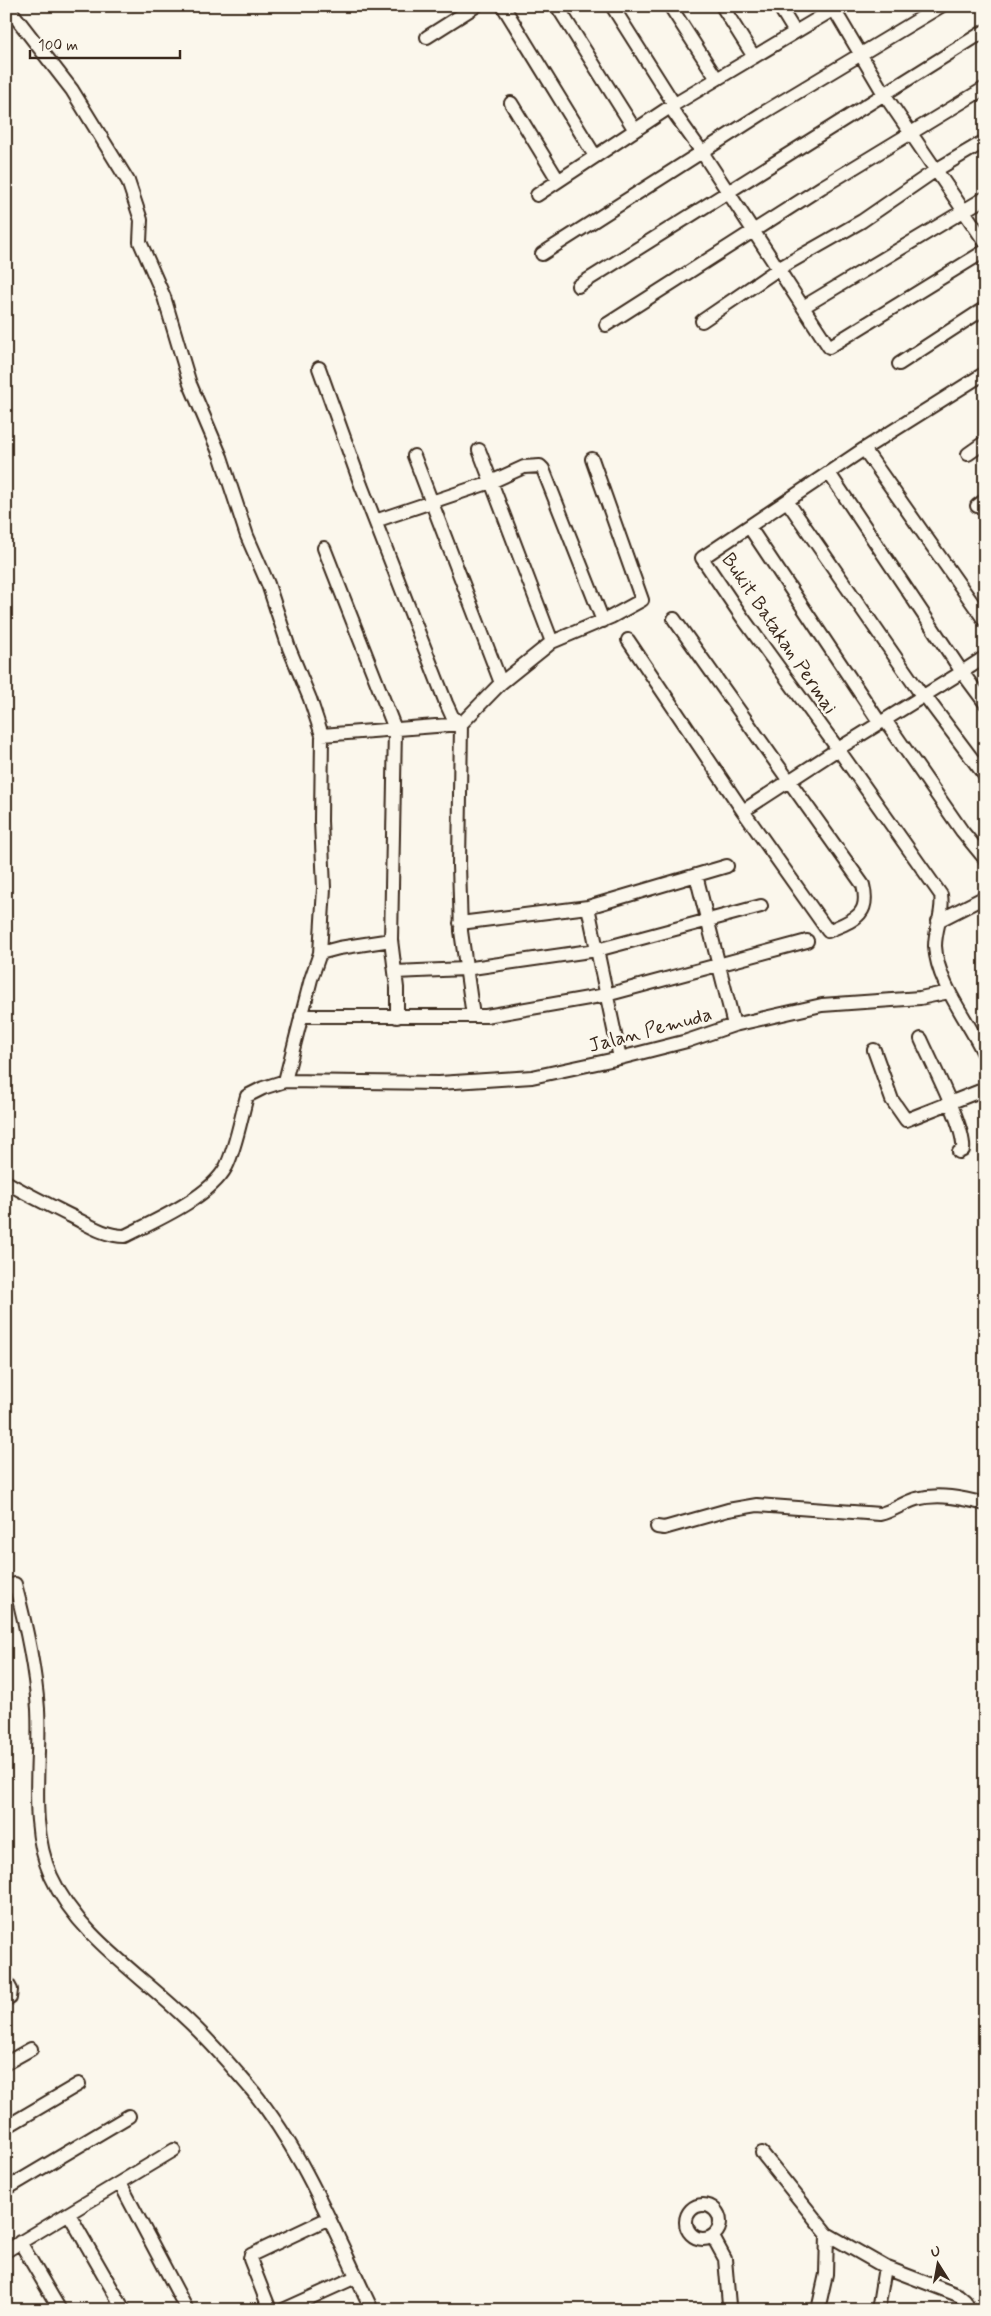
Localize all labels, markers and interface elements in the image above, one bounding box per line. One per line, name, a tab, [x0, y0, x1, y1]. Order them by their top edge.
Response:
scale bar	[30, 28, 180, 60]
text: 100 m	[38, 36, 78, 56]
street label: Bukit Batakan Permai	[715, 548, 843, 720]
street label: Jalan Pemuda	[586, 1001, 715, 1060]
north arrow	[914, 2238, 964, 2288]
text: U	[930, 2243, 942, 2262]

